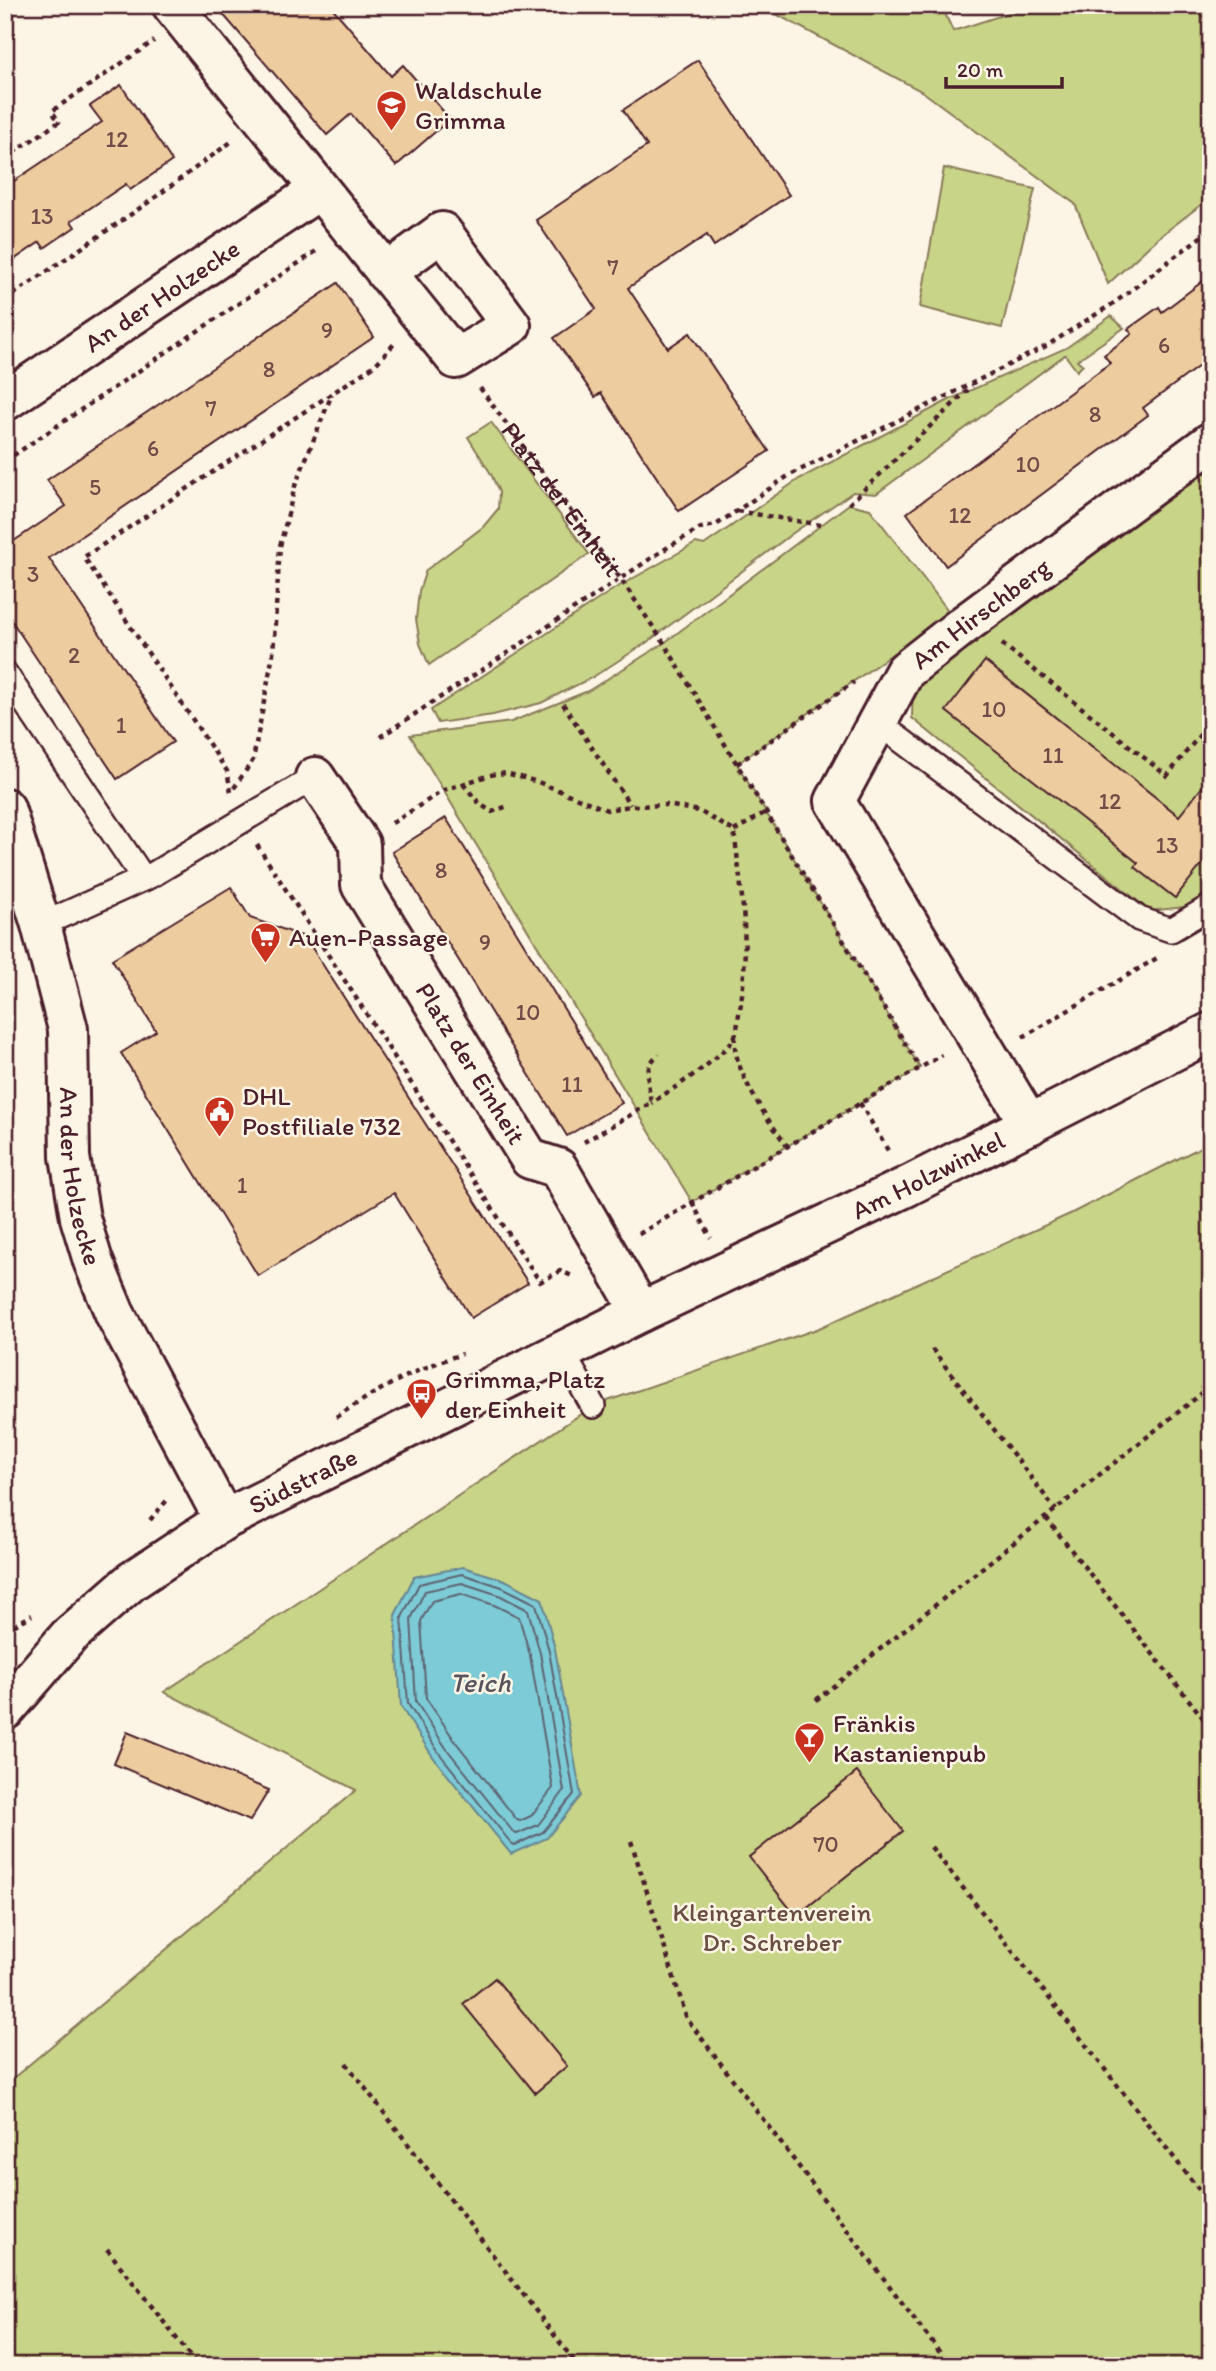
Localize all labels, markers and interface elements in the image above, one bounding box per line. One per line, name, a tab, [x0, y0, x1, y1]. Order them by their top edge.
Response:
scale bar	[946, 46, 1062, 90]
text: 20 m	[957, 57, 1004, 82]
place label: Waldschule Grimma	[415, 74, 542, 136]
school or university icon: Waldschule Grimma	[375, 88, 409, 132]
house number: 12	[106, 125, 128, 153]
house number: 13	[30, 202, 54, 230]
street label: An der Holzecke	[78, 232, 246, 359]
house number: 7	[607, 253, 619, 281]
house number: 9	[321, 316, 333, 344]
house number: 6	[1158, 331, 1170, 359]
house number: 8	[263, 355, 275, 383]
house number: 7	[205, 394, 217, 422]
house number: 8	[1089, 400, 1101, 428]
street label: Platz der Einheit	[494, 415, 630, 583]
house number: 6	[147, 434, 159, 462]
house number: 10	[1016, 450, 1040, 478]
house number: 5	[89, 473, 101, 501]
house number: 12	[949, 501, 971, 529]
street label: Am Hirschberg	[905, 550, 1057, 676]
house number: 3	[27, 560, 39, 588]
house number: 2	[68, 641, 80, 669]
house number: 10	[982, 695, 1006, 723]
house number: 1	[116, 711, 127, 739]
house number: 11	[1042, 741, 1064, 769]
house number: 12	[1099, 787, 1121, 815]
house number: 13	[1155, 831, 1179, 859]
house number: 8	[435, 856, 447, 884]
supermarket icon: Auen-Passage	[249, 920, 283, 964]
place label: Auen-Passage	[289, 921, 448, 953]
house number: 9	[479, 928, 491, 956]
street label: Platz der Einheit	[409, 976, 533, 1150]
house number: 10	[516, 998, 540, 1026]
house number: 11	[561, 1070, 583, 1098]
place label: DHL Postfiliale 732	[242, 1080, 401, 1142]
street label: An der Holzecke	[53, 1087, 109, 1269]
public building icon: DHL Postfiliale 732	[202, 1094, 236, 1138]
street label: Am Holzwinkel	[847, 1124, 1010, 1226]
house number: 1	[237, 1171, 248, 1199]
place label: Grimma, Platz der Einheit	[445, 1363, 605, 1425]
bus stop icon: Grimma, Platz der Einheit	[405, 1377, 439, 1421]
street label: Südstraße	[243, 1440, 362, 1521]
water label: Teich	[450, 1665, 511, 1699]
place label: Fränkis Kastanienpub	[833, 1707, 986, 1769]
bar icon: Fränkis Kastanienpub	[793, 1721, 827, 1765]
house number: 70	[813, 1830, 839, 1858]
park label: Kleingartenverein Dr. Schreber	[672, 1896, 872, 1958]

